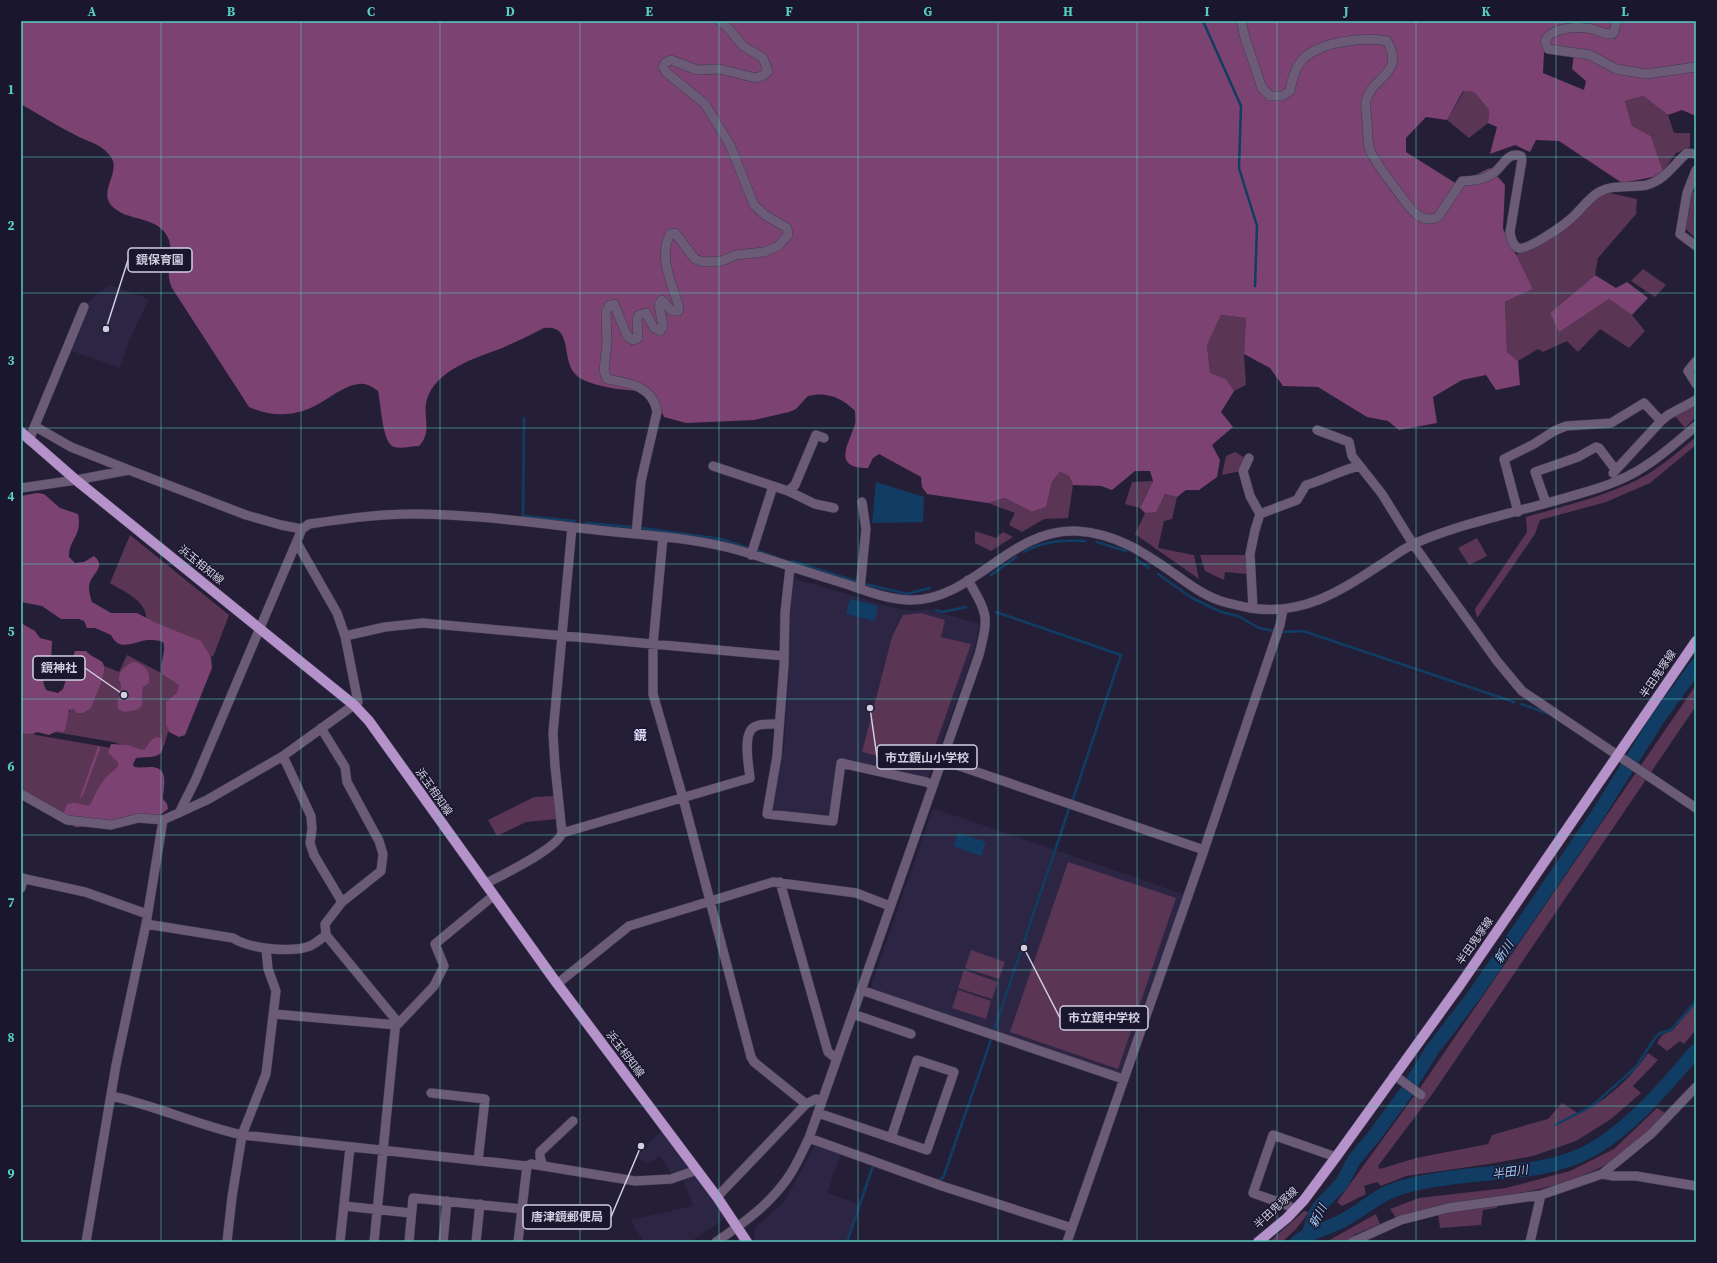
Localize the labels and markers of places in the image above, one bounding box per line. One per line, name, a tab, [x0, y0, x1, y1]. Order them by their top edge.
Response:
callout: 鏡保育園	[128, 248, 192, 272]
callout: 鏡神社	[33, 656, 85, 680]
callout: 市立鏡山小学校	[877, 745, 977, 769]
callout: 市立鏡中学校	[1060, 1006, 1148, 1030]
callout: 唐津鏡郵便局	[523, 1205, 611, 1229]

